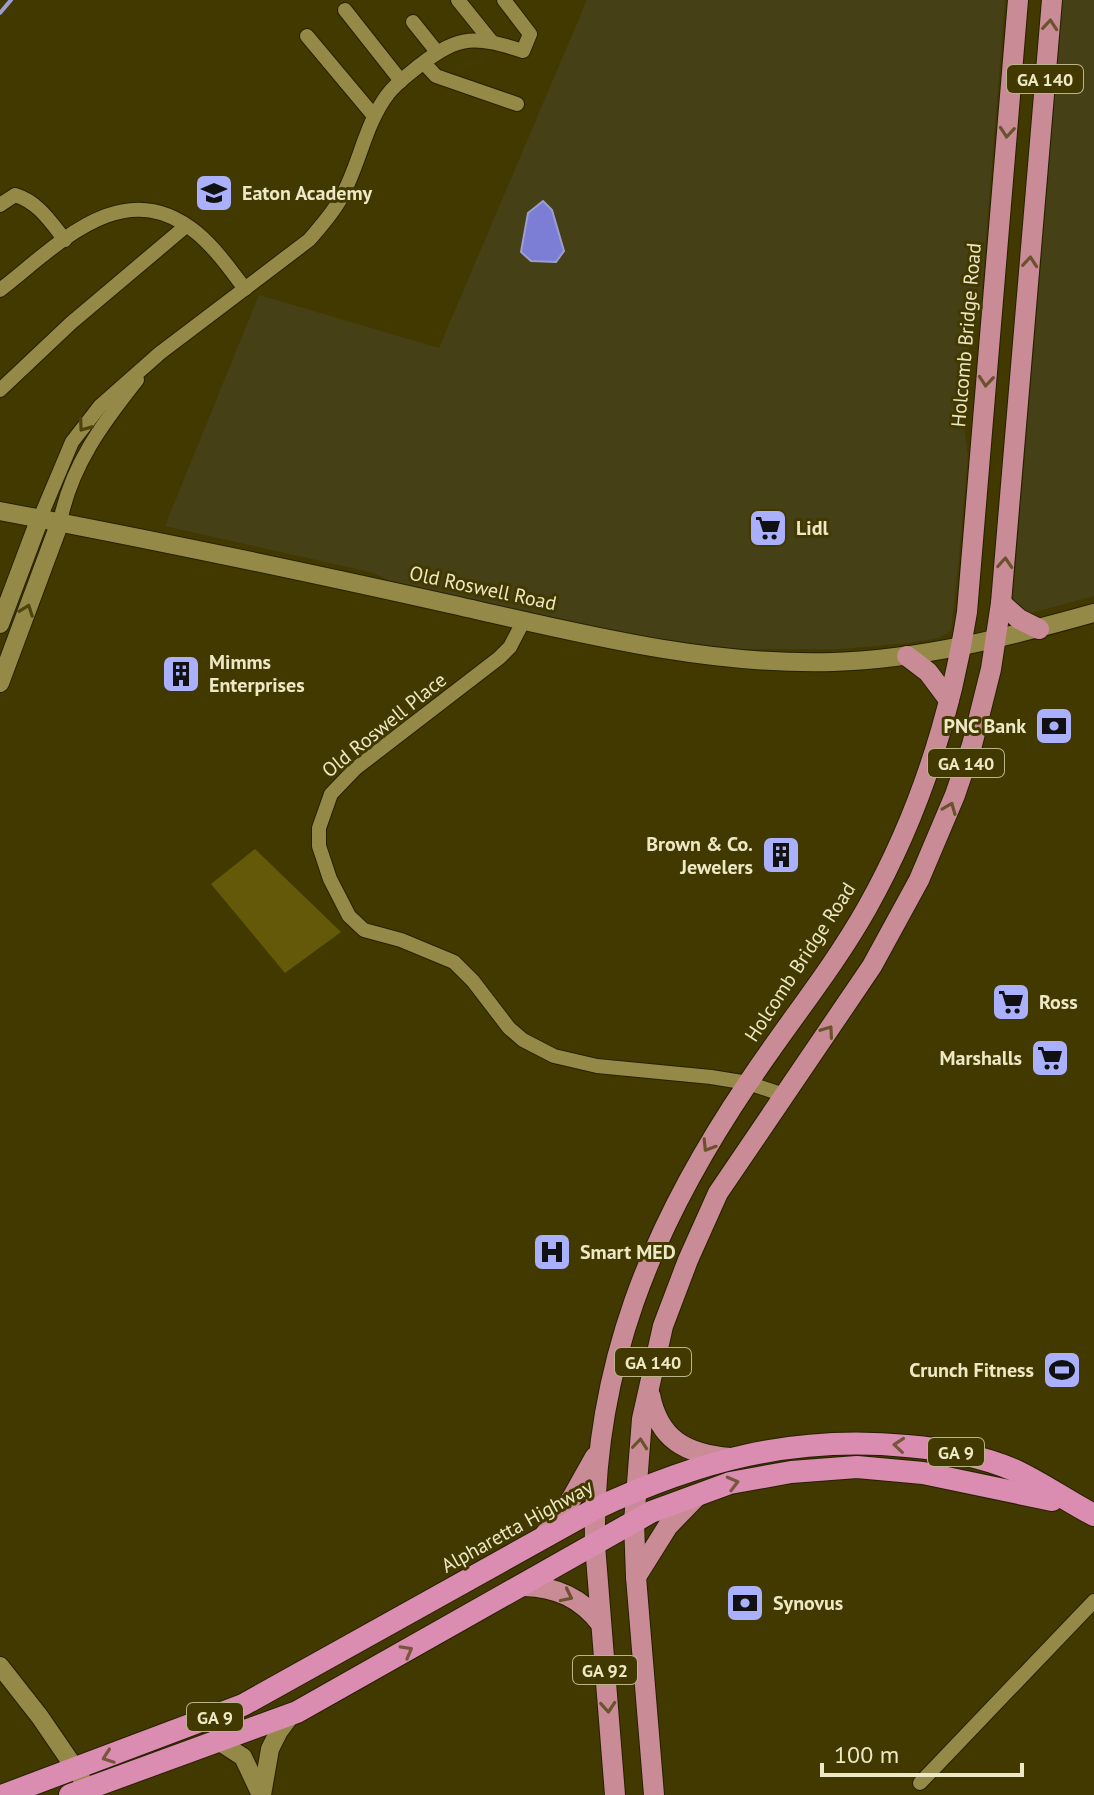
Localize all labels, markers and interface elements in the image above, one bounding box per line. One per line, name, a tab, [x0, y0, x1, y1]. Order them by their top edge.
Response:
one-way arrow	[1041, 18, 1058, 31]
road number: GA 140	[1007, 65, 1083, 93]
one-way arrow	[999, 126, 1016, 139]
school or university icon: Eaton Academy	[193, 172, 235, 214]
place label: Eaton Academy	[242, 180, 372, 206]
street label: Holcomb Bridge Road	[945, 242, 987, 428]
one-way arrow	[1021, 255, 1038, 268]
one-way arrow	[978, 375, 995, 388]
one-way arrow	[79, 417, 94, 432]
supermarket icon: Lidl	[747, 507, 789, 549]
place label: Lidl	[796, 515, 828, 541]
one-way arrow	[996, 556, 1013, 569]
street label: Old Roswell Road	[407, 560, 559, 616]
one-way arrow	[17, 604, 34, 618]
place label: Mimms Enterprises	[209, 649, 305, 698]
building icon: Mimms Enterprises	[160, 653, 202, 695]
street label: Old Roswell Place	[316, 667, 452, 783]
bank icon: PNC Bank	[1033, 705, 1075, 747]
place label: PNC Bank	[944, 713, 1026, 739]
road number: GA 140	[928, 749, 1004, 777]
one-way arrow	[940, 802, 957, 816]
place label: Brown & Co. Jewelers	[646, 831, 753, 880]
building icon: Brown & Co. Jewelers	[760, 834, 802, 876]
street label: Holcomb Bridge Road	[739, 877, 861, 1047]
supermarket icon: Ross	[990, 981, 1032, 1023]
place label: Ross	[1039, 989, 1078, 1015]
one-way arrow	[818, 1025, 833, 1039]
supermarket icon: Marshalls	[1029, 1037, 1071, 1079]
place label: Marshalls	[940, 1045, 1022, 1071]
one-way arrow	[702, 1137, 717, 1152]
hospital icon: Smart MED	[531, 1231, 573, 1273]
place label: Smart MED	[580, 1239, 676, 1265]
road number: GA 140	[615, 1348, 691, 1376]
sports icon: Crunch Fitness	[1041, 1349, 1083, 1391]
place label: Crunch Fitness	[909, 1357, 1034, 1383]
one-way arrow	[631, 1437, 648, 1450]
one-way arrow	[893, 1437, 906, 1454]
road number: GA 9	[928, 1438, 984, 1466]
street label: Alpharetta Highway	[437, 1473, 598, 1578]
one-way arrow	[725, 1476, 739, 1493]
bank icon: Synovus	[724, 1582, 766, 1624]
one-way arrow	[559, 1586, 574, 1602]
place label: Synovus	[773, 1590, 843, 1616]
one-way arrow	[399, 1645, 413, 1661]
road number: GA 92	[573, 1656, 637, 1684]
one-way arrow	[599, 1701, 616, 1714]
road number: GA 9	[187, 1703, 243, 1731]
scale bar	[822, 1727, 1022, 1777]
text: 100 m	[834, 1739, 899, 1770]
one-way arrow	[102, 1747, 116, 1763]

